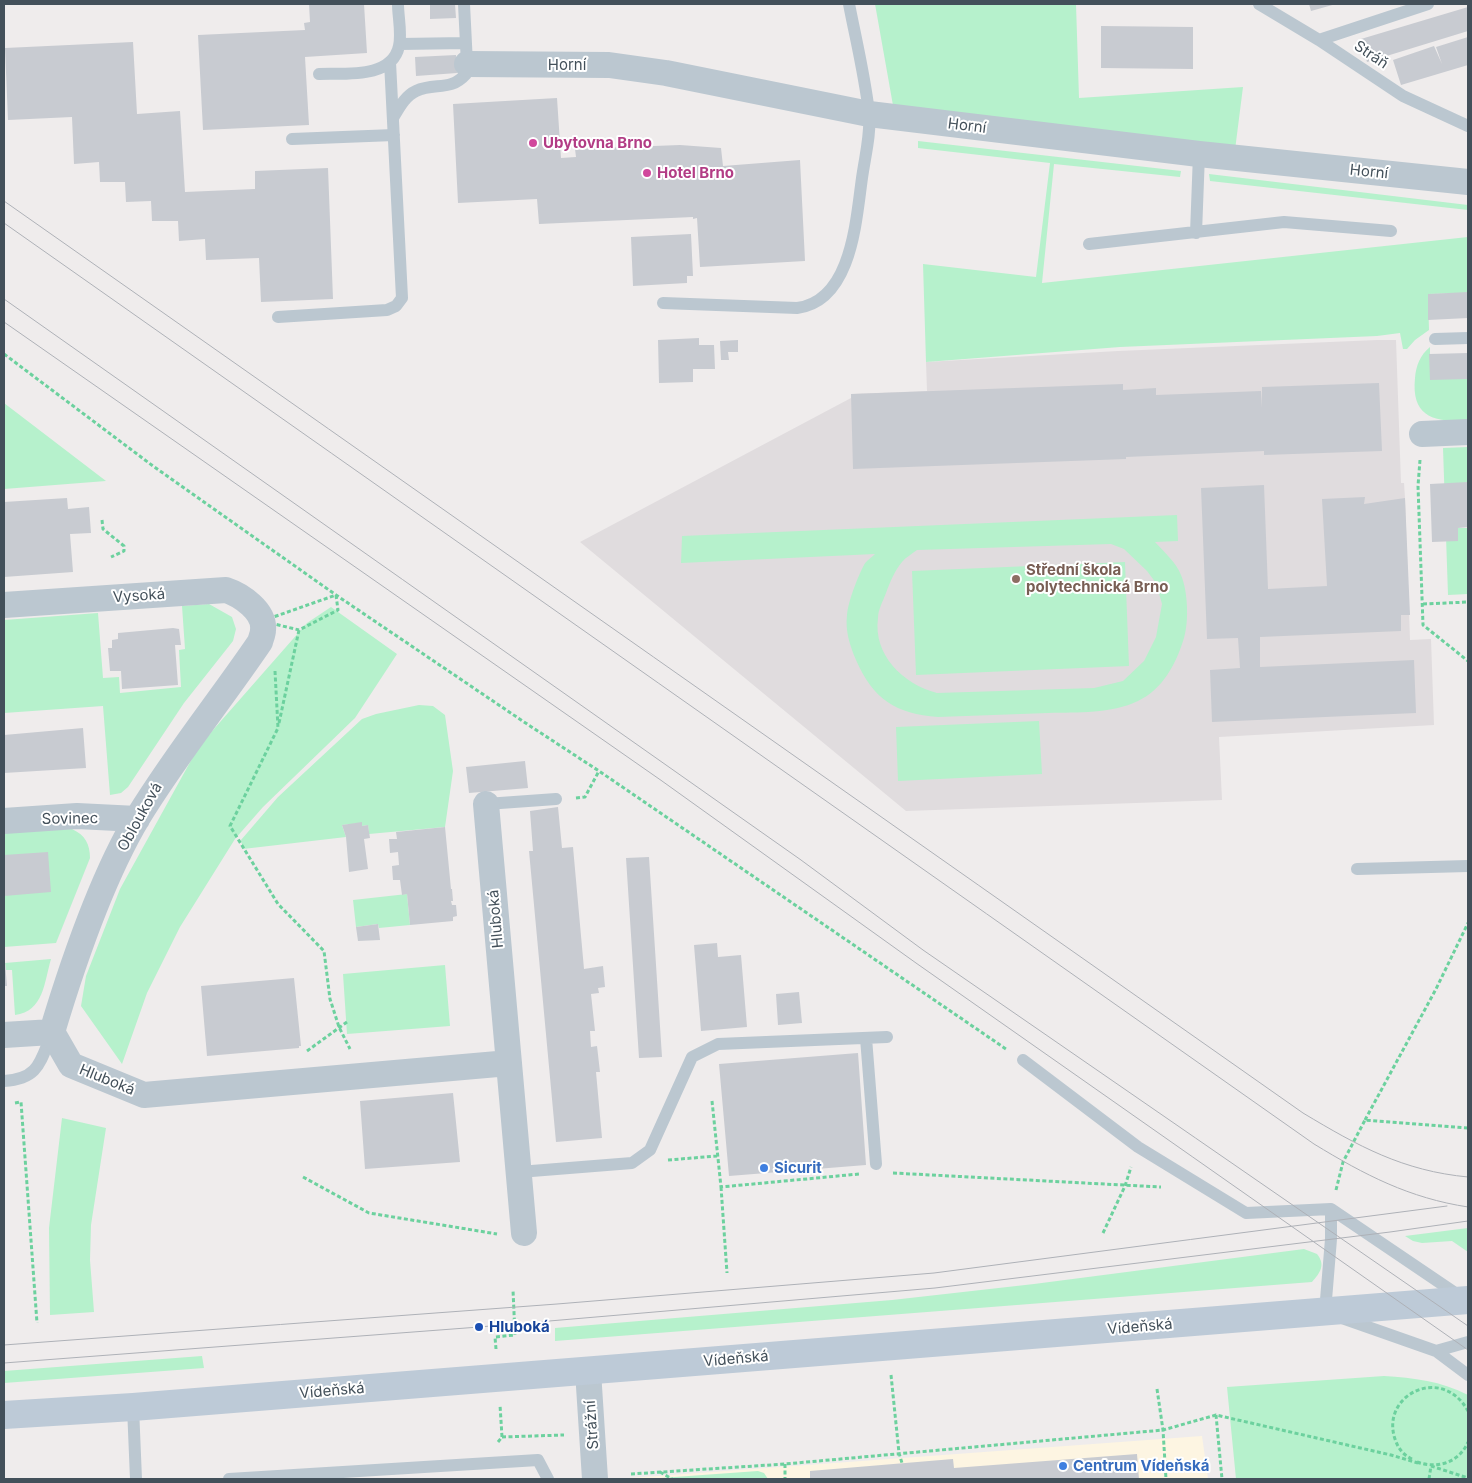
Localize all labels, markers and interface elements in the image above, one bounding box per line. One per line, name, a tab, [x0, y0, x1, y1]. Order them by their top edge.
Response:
street label: Stráň	[1350, 37, 1392, 73]
street label: Horní	[548, 56, 586, 74]
street label: Horní	[947, 115, 987, 137]
place label: Ubytovna Brno	[543, 134, 652, 152]
marker: Ubytovna Brno	[527, 137, 539, 149]
street label: Horní	[1349, 161, 1389, 183]
place label: Hotel Brno	[657, 164, 734, 182]
marker: Hotel Brno	[641, 167, 653, 179]
place label: Střední škola polytechnická Brno	[1026, 561, 1168, 596]
marker: Střední škola polytechnická Brno	[1010, 573, 1022, 585]
street label: Vysoká	[112, 585, 166, 607]
street label: Oblouková	[114, 780, 166, 854]
street label: Sovinec	[42, 810, 98, 828]
street label: Hluboká	[484, 889, 508, 949]
street label: Hluboká	[77, 1061, 137, 1099]
place label: Sicurit	[774, 1159, 822, 1177]
marker: Sicurit	[758, 1162, 770, 1174]
street label: Vídeňská	[1107, 1315, 1173, 1339]
place label: Hluboká	[489, 1318, 550, 1336]
marker: Hluboká	[473, 1321, 485, 1333]
street label: Vídeňská	[703, 1347, 769, 1371]
street label: Vídeňská	[299, 1379, 365, 1403]
street label: Strážní	[581, 1400, 603, 1450]
place label: Centrum Vídeňská	[1073, 1457, 1209, 1475]
marker: Centrum Vídeňská	[1057, 1460, 1069, 1472]

